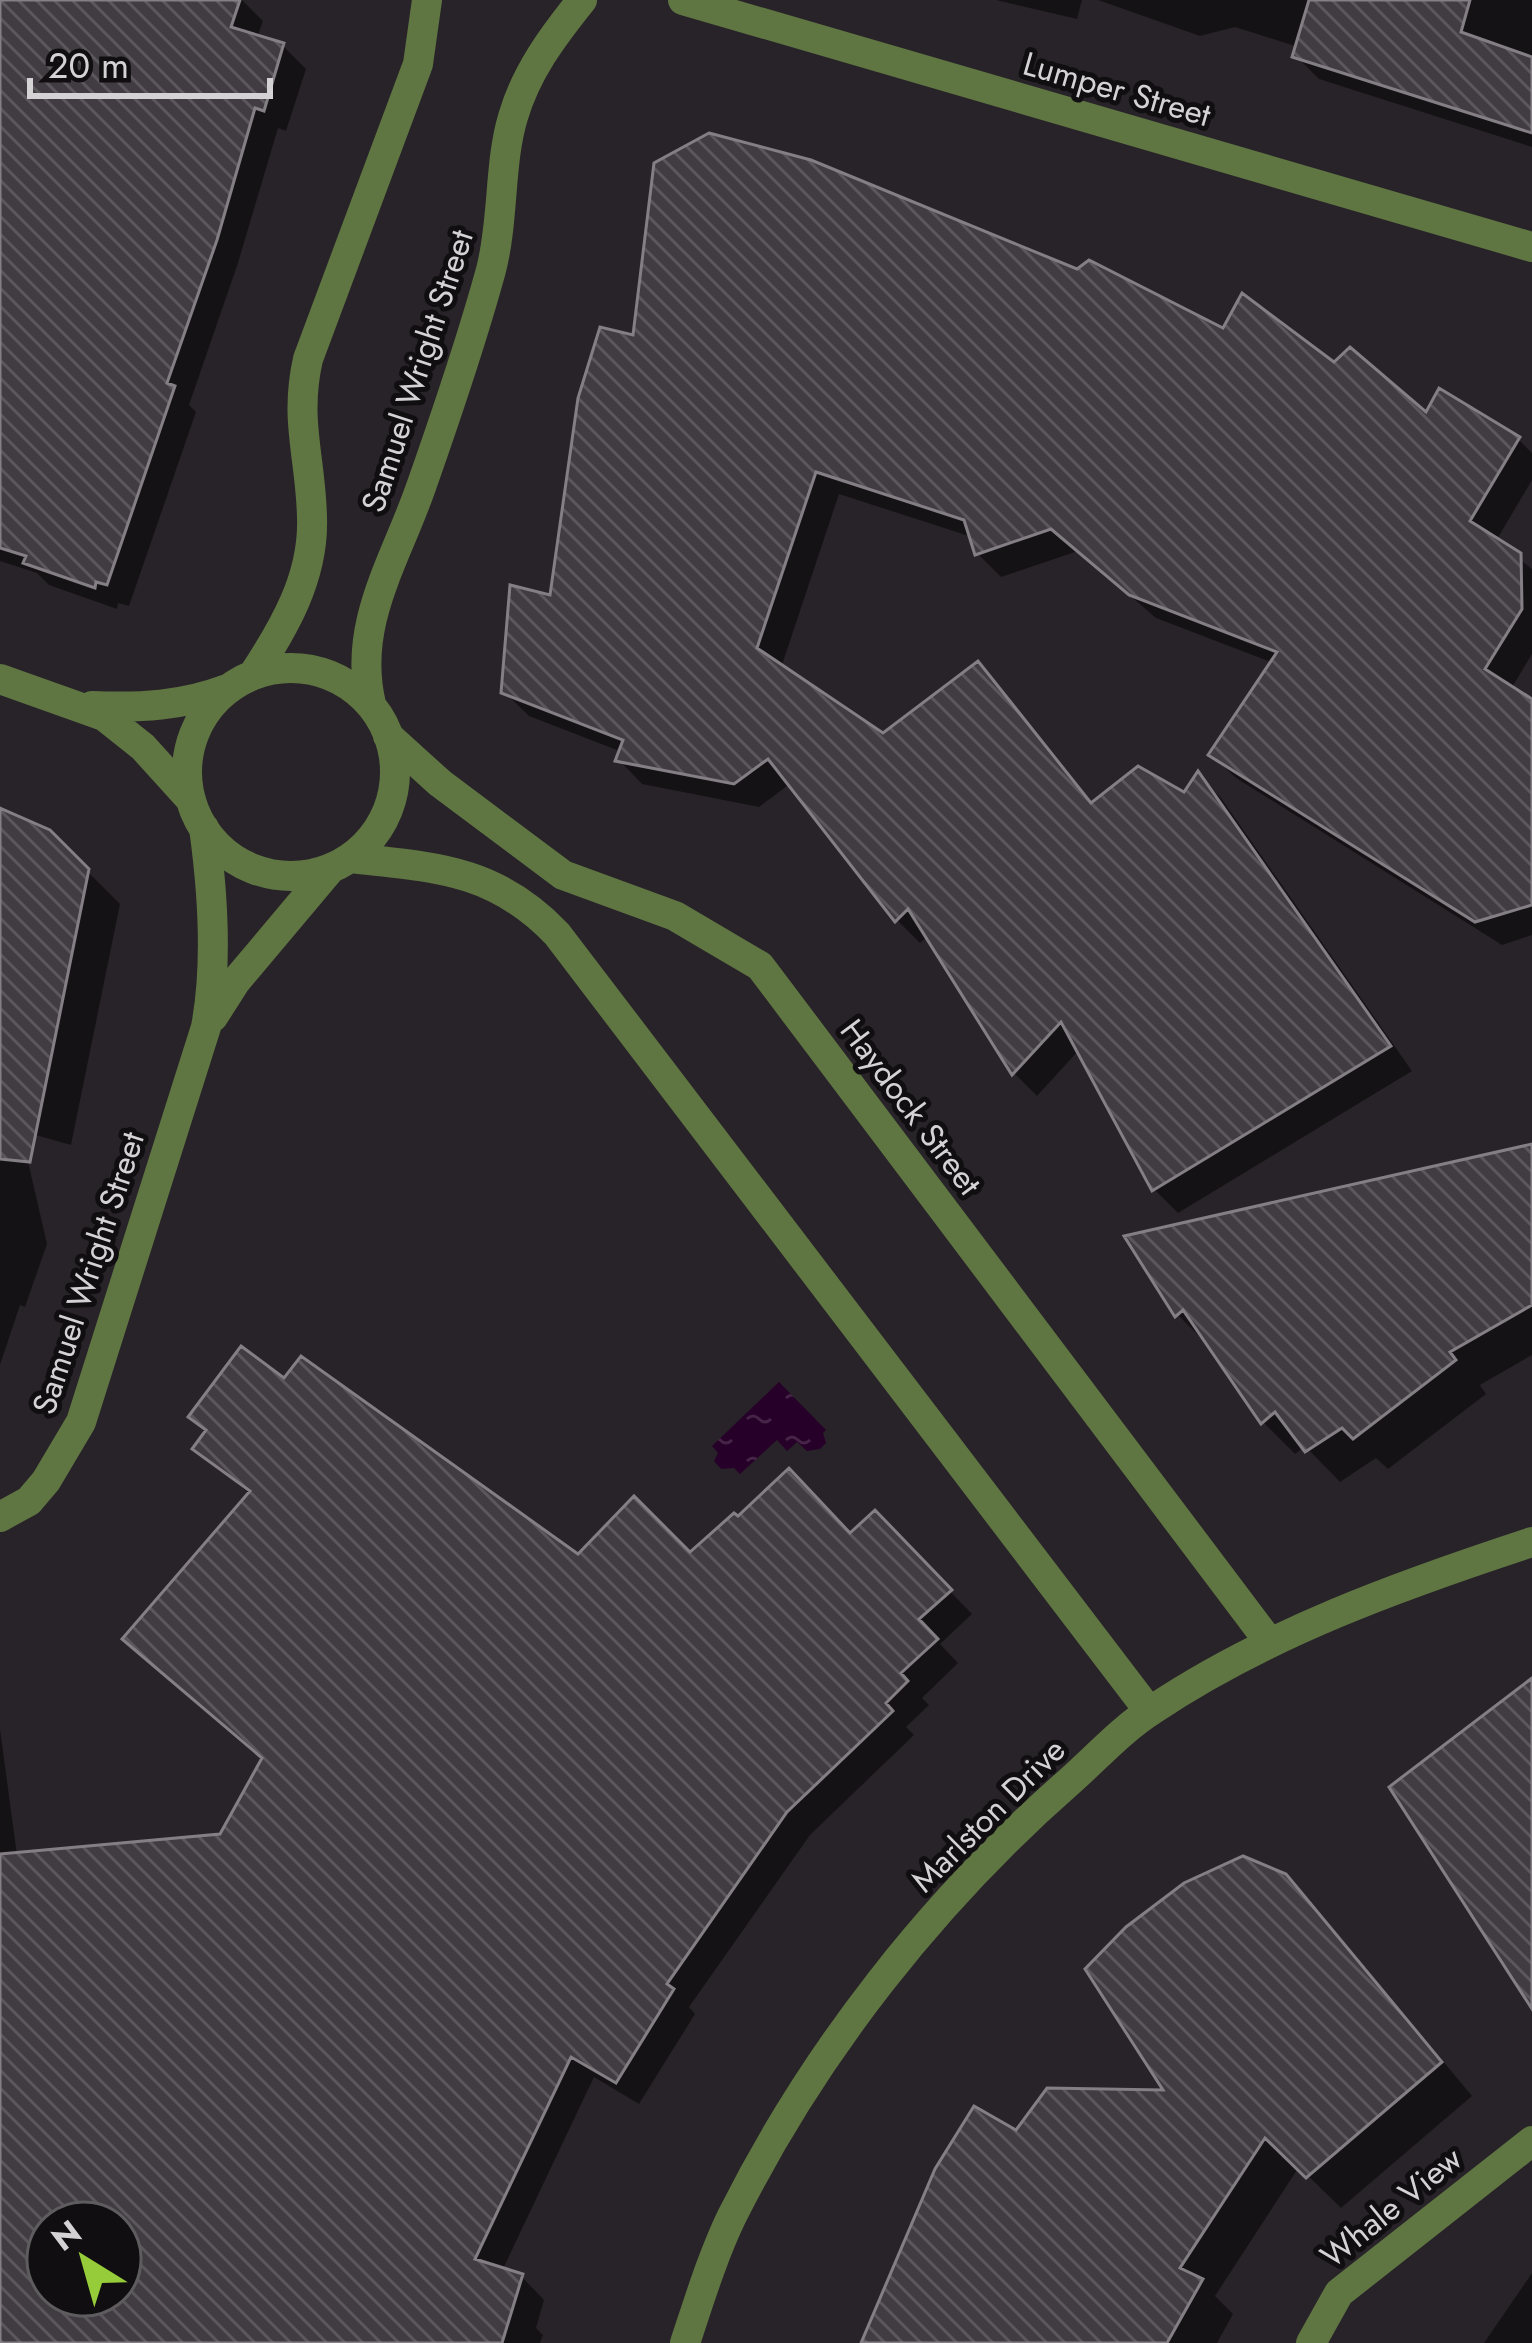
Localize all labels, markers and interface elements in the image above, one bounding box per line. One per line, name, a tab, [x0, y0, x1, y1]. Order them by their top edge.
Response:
scale bar	[30, 24, 270, 98]
text: 20 m	[48, 39, 129, 91]
street label: Lumper Street	[1018, 40, 1216, 138]
street label: Samuel Wright Street	[349, 224, 485, 518]
street label: Haydock Street	[829, 1009, 993, 1205]
street label: Samuel Wright Street	[20, 1126, 156, 1420]
street label: Marlston Drive	[900, 1727, 1076, 1903]
street label: Whale View	[1310, 2135, 1472, 2279]
north arrow	[24, 2199, 144, 2319]
text: N	[42, 2209, 91, 2262]

